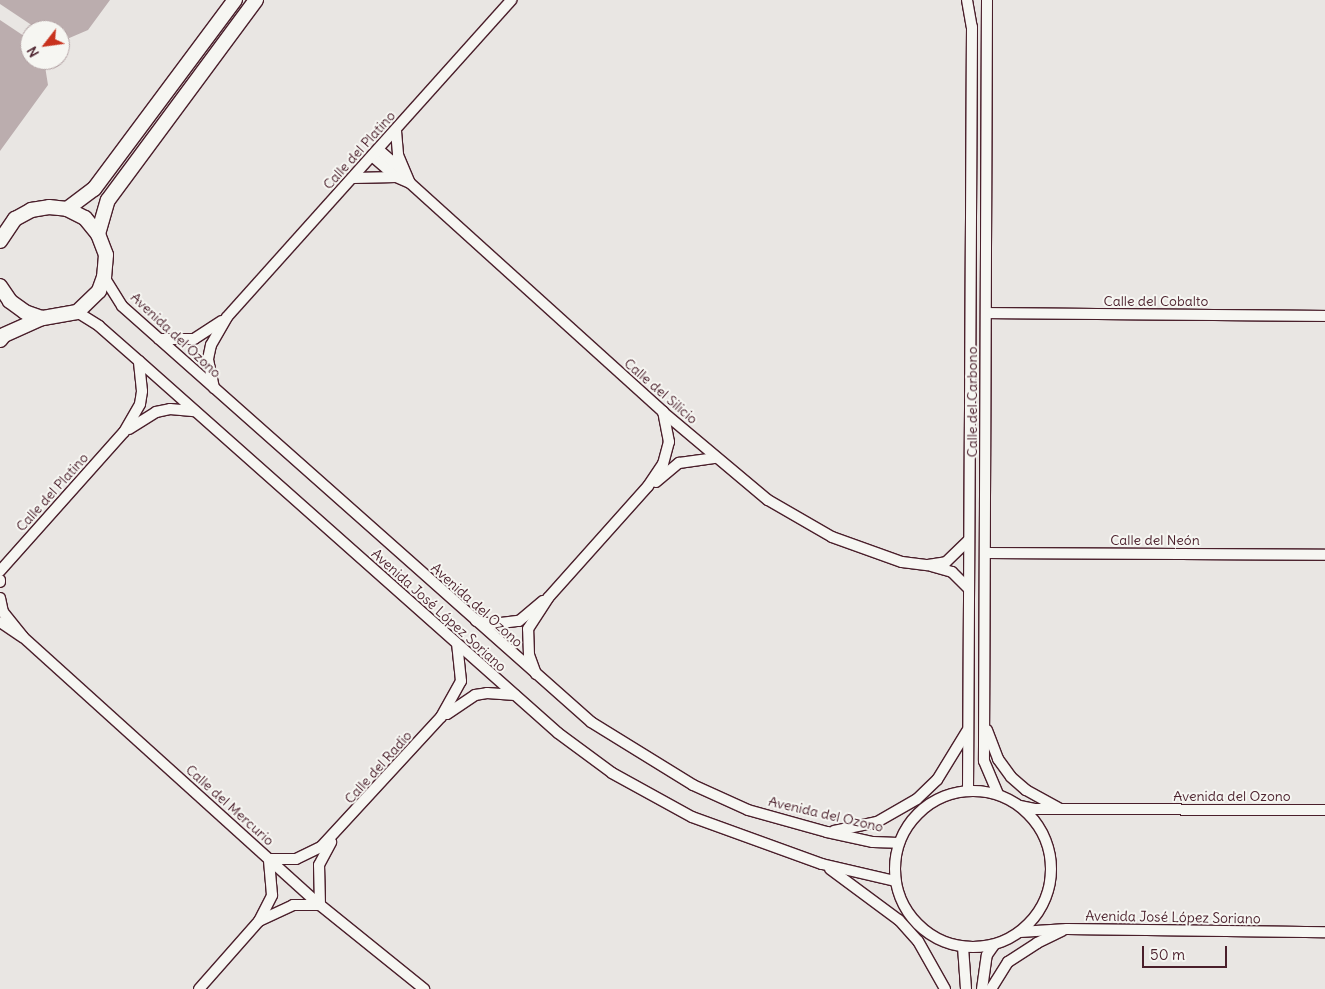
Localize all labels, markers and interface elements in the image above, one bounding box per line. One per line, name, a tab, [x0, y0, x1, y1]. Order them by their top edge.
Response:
north arrow	[20, 20, 70, 70]
text: N	[23, 43, 43, 61]
street label: Calle del Platino	[319, 107, 399, 193]
street label: Avenida del Ozono	[127, 289, 225, 381]
street label: Calle del Cobalto	[1104, 293, 1208, 309]
street label: Calle del Carbono	[964, 347, 980, 457]
street label: Calle del Silicio	[621, 355, 701, 427]
street label: Calle del Platino	[12, 449, 92, 535]
street label: Calle del Neón	[1110, 532, 1200, 548]
street label: Avenida José López Soriano	[368, 545, 510, 675]
street label: Avenida del Ozono	[428, 559, 526, 651]
street label: Calle del Radio	[341, 727, 415, 807]
street label: Calle del Mercurio	[182, 761, 278, 849]
street label: Avenida del Ozono	[1173, 788, 1291, 804]
street label: Avenida del Ozono	[767, 793, 885, 835]
street label: Avenida José López Soriano	[1085, 907, 1261, 927]
scale bar	[1145, 936, 1230, 968]
text: 50 m	[1150, 945, 1185, 964]

